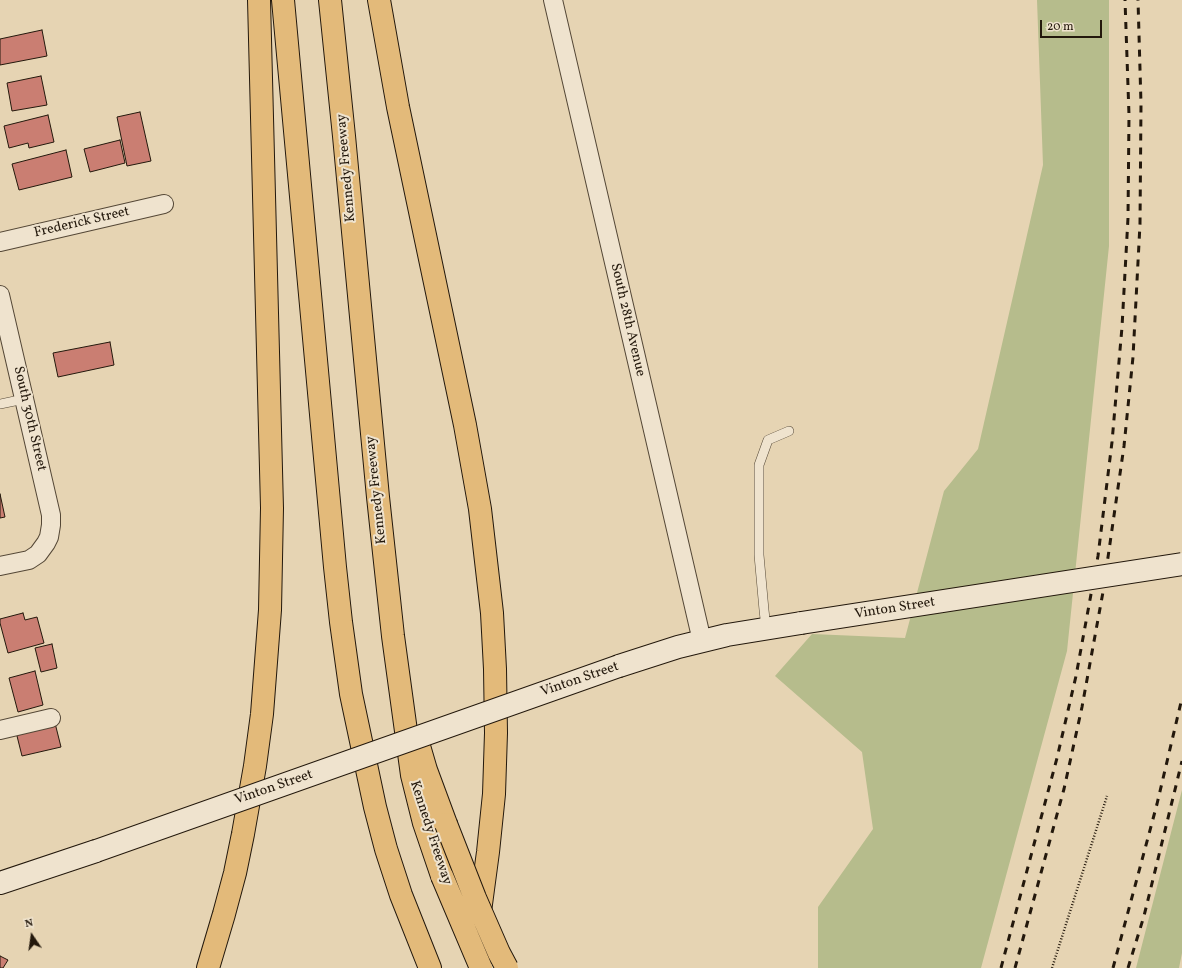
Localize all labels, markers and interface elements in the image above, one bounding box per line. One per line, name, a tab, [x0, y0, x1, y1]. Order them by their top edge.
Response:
scale bar	[1042, 12, 1104, 38]
text: 20 m	[1047, 19, 1074, 35]
street label: Kennedy Freeway	[334, 113, 360, 223]
street label: Frederick Street	[33, 204, 131, 242]
street label: South 28th Avenue	[606, 262, 648, 378]
street label: South 30th Street	[9, 365, 49, 473]
street label: Kennedy Freeway	[363, 435, 391, 545]
street label: Vinton Street	[853, 594, 937, 624]
street label: Vinton Street	[539, 659, 621, 701]
street label: Vinton Street	[233, 767, 315, 809]
street label: Kennedy Freeway	[405, 779, 455, 887]
north arrow	[12, 916, 52, 956]
text: N	[24, 916, 35, 932]

